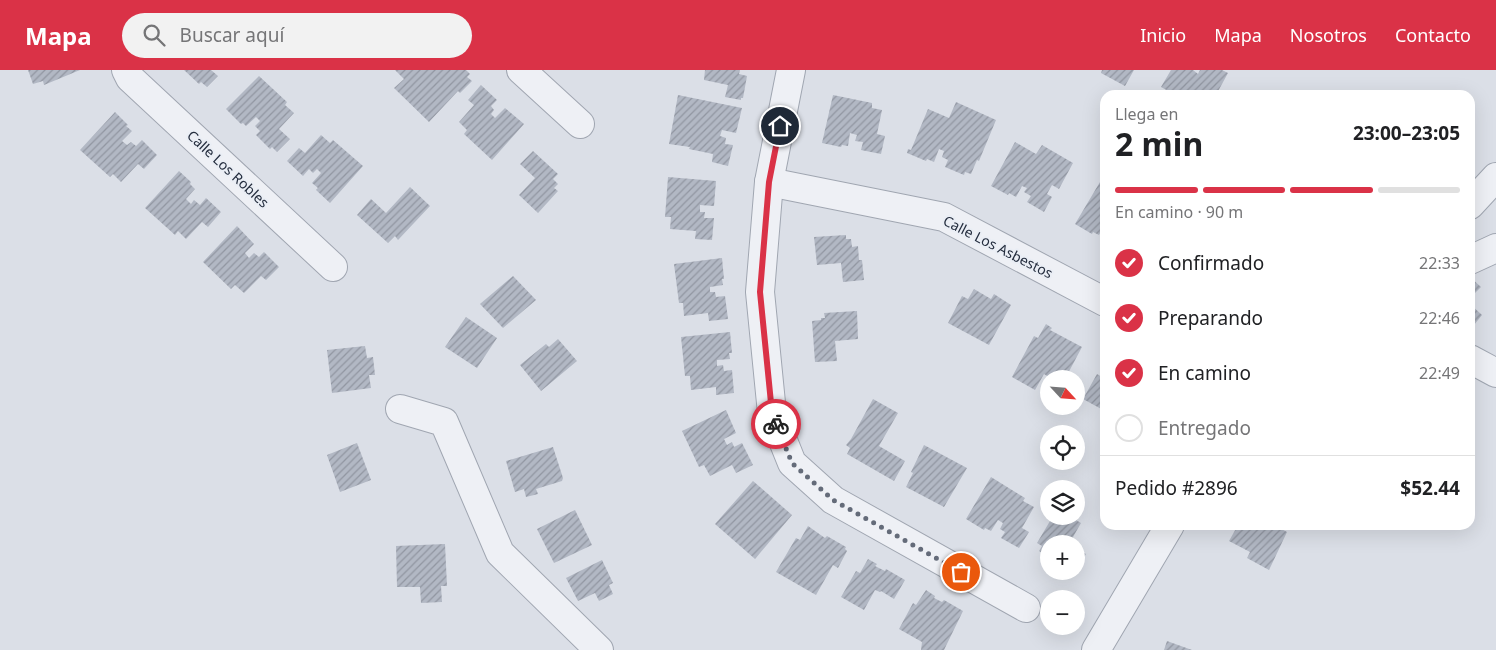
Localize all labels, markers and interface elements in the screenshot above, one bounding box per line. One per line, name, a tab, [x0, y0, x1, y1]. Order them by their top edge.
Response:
search box	[122, 13, 472, 58]
text: Mapa	[25, 19, 92, 52]
icon: search	[140, 21, 168, 49]
text: Buscar aquí	[180, 22, 284, 48]
text: Inicio	[1140, 23, 1186, 47]
text: Mapa	[1214, 23, 1262, 47]
text: Nosotros	[1290, 23, 1367, 47]
text: Contacto	[1395, 23, 1471, 47]
text: Llega en	[1115, 103, 1178, 125]
pin	[759, 105, 801, 147]
icon: home	[766, 112, 794, 140]
text: 23:00–23:05	[1353, 120, 1460, 146]
text: 2 min	[1115, 122, 1203, 165]
street label: Calle Los Robles	[183, 126, 274, 212]
text: En camino · 90 m	[1115, 201, 1243, 223]
street label: Calle Los Asbestos	[940, 211, 1057, 283]
icon: check	[1115, 249, 1143, 277]
text: Confirmado	[1158, 250, 1264, 276]
text: 22:33	[1419, 252, 1460, 274]
icon: check	[1115, 304, 1143, 332]
text: Preparando	[1158, 305, 1263, 331]
text: 22:46	[1419, 307, 1460, 329]
icon: check	[1115, 359, 1143, 387]
text: En camino	[1158, 360, 1251, 386]
text: 22:49	[1419, 362, 1460, 384]
north arrow	[1040, 370, 1085, 415]
map controls	[1040, 370, 1085, 635]
courier	[751, 399, 801, 449]
icon: bike	[762, 410, 790, 438]
text: Entregado	[1158, 415, 1251, 441]
button: locate	[1040, 425, 1085, 470]
text: Pedido #2896	[1115, 475, 1238, 501]
text: $52.44	[1400, 475, 1460, 501]
button: layers	[1040, 480, 1085, 525]
button: +	[1040, 535, 1085, 580]
pin	[940, 551, 982, 593]
icon: bag	[947, 558, 975, 586]
button: −	[1040, 590, 1085, 635]

